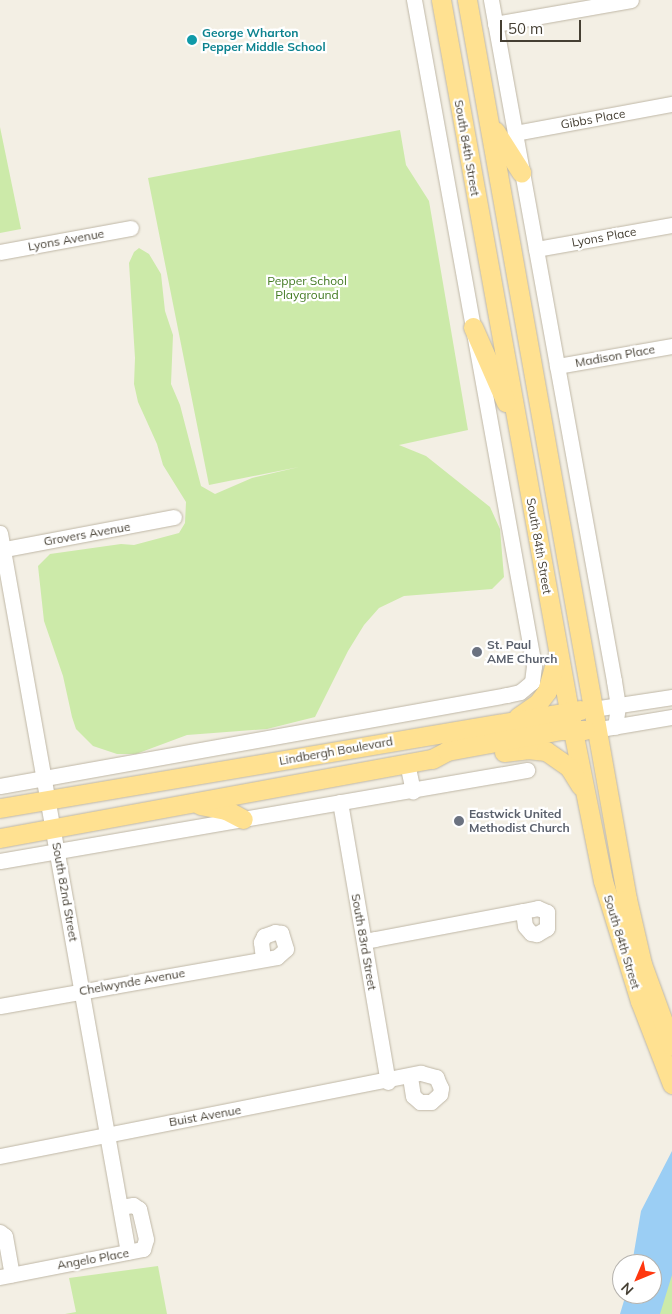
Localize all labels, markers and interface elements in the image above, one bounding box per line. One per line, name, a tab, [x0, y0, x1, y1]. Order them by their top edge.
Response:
scale bar	[502, 10, 583, 42]
text: 50 m	[508, 19, 543, 38]
place label: George Wharton Pepper Middle School	[202, 26, 326, 54]
marker: George Wharton Pepper Middle School	[186, 34, 198, 46]
street label: South 84th Street	[451, 99, 483, 197]
street label: Gibbs Place	[560, 106, 626, 132]
street label: Lyons Place	[570, 224, 638, 250]
street label: Lyons Avenue	[27, 226, 105, 254]
park label: Pepper School Playground	[267, 274, 347, 302]
street label: Madison Place	[574, 342, 656, 370]
street label: South 84th Street	[523, 497, 555, 595]
street label: Grovers Avenue	[43, 519, 131, 549]
place label: St. Paul AME Church	[487, 638, 557, 666]
marker: St. Paul AME Church	[471, 646, 483, 658]
street label: Lindbergh Boulevard	[278, 734, 394, 768]
place label: Eastwick United Methodist Church	[469, 807, 570, 835]
marker: Eastwick United Methodist Church	[453, 815, 465, 827]
street label: South 82nd Street	[49, 841, 81, 943]
street label: South 83rd Street	[348, 893, 380, 991]
street label: South 84th Street	[601, 893, 643, 991]
street label: Chelwynde Avenue	[78, 966, 186, 998]
street label: Buist Avenue	[168, 1103, 242, 1129]
street label: Angelo Place	[56, 1246, 130, 1272]
north arrow	[612, 1254, 662, 1304]
text: N	[617, 1279, 637, 1299]

